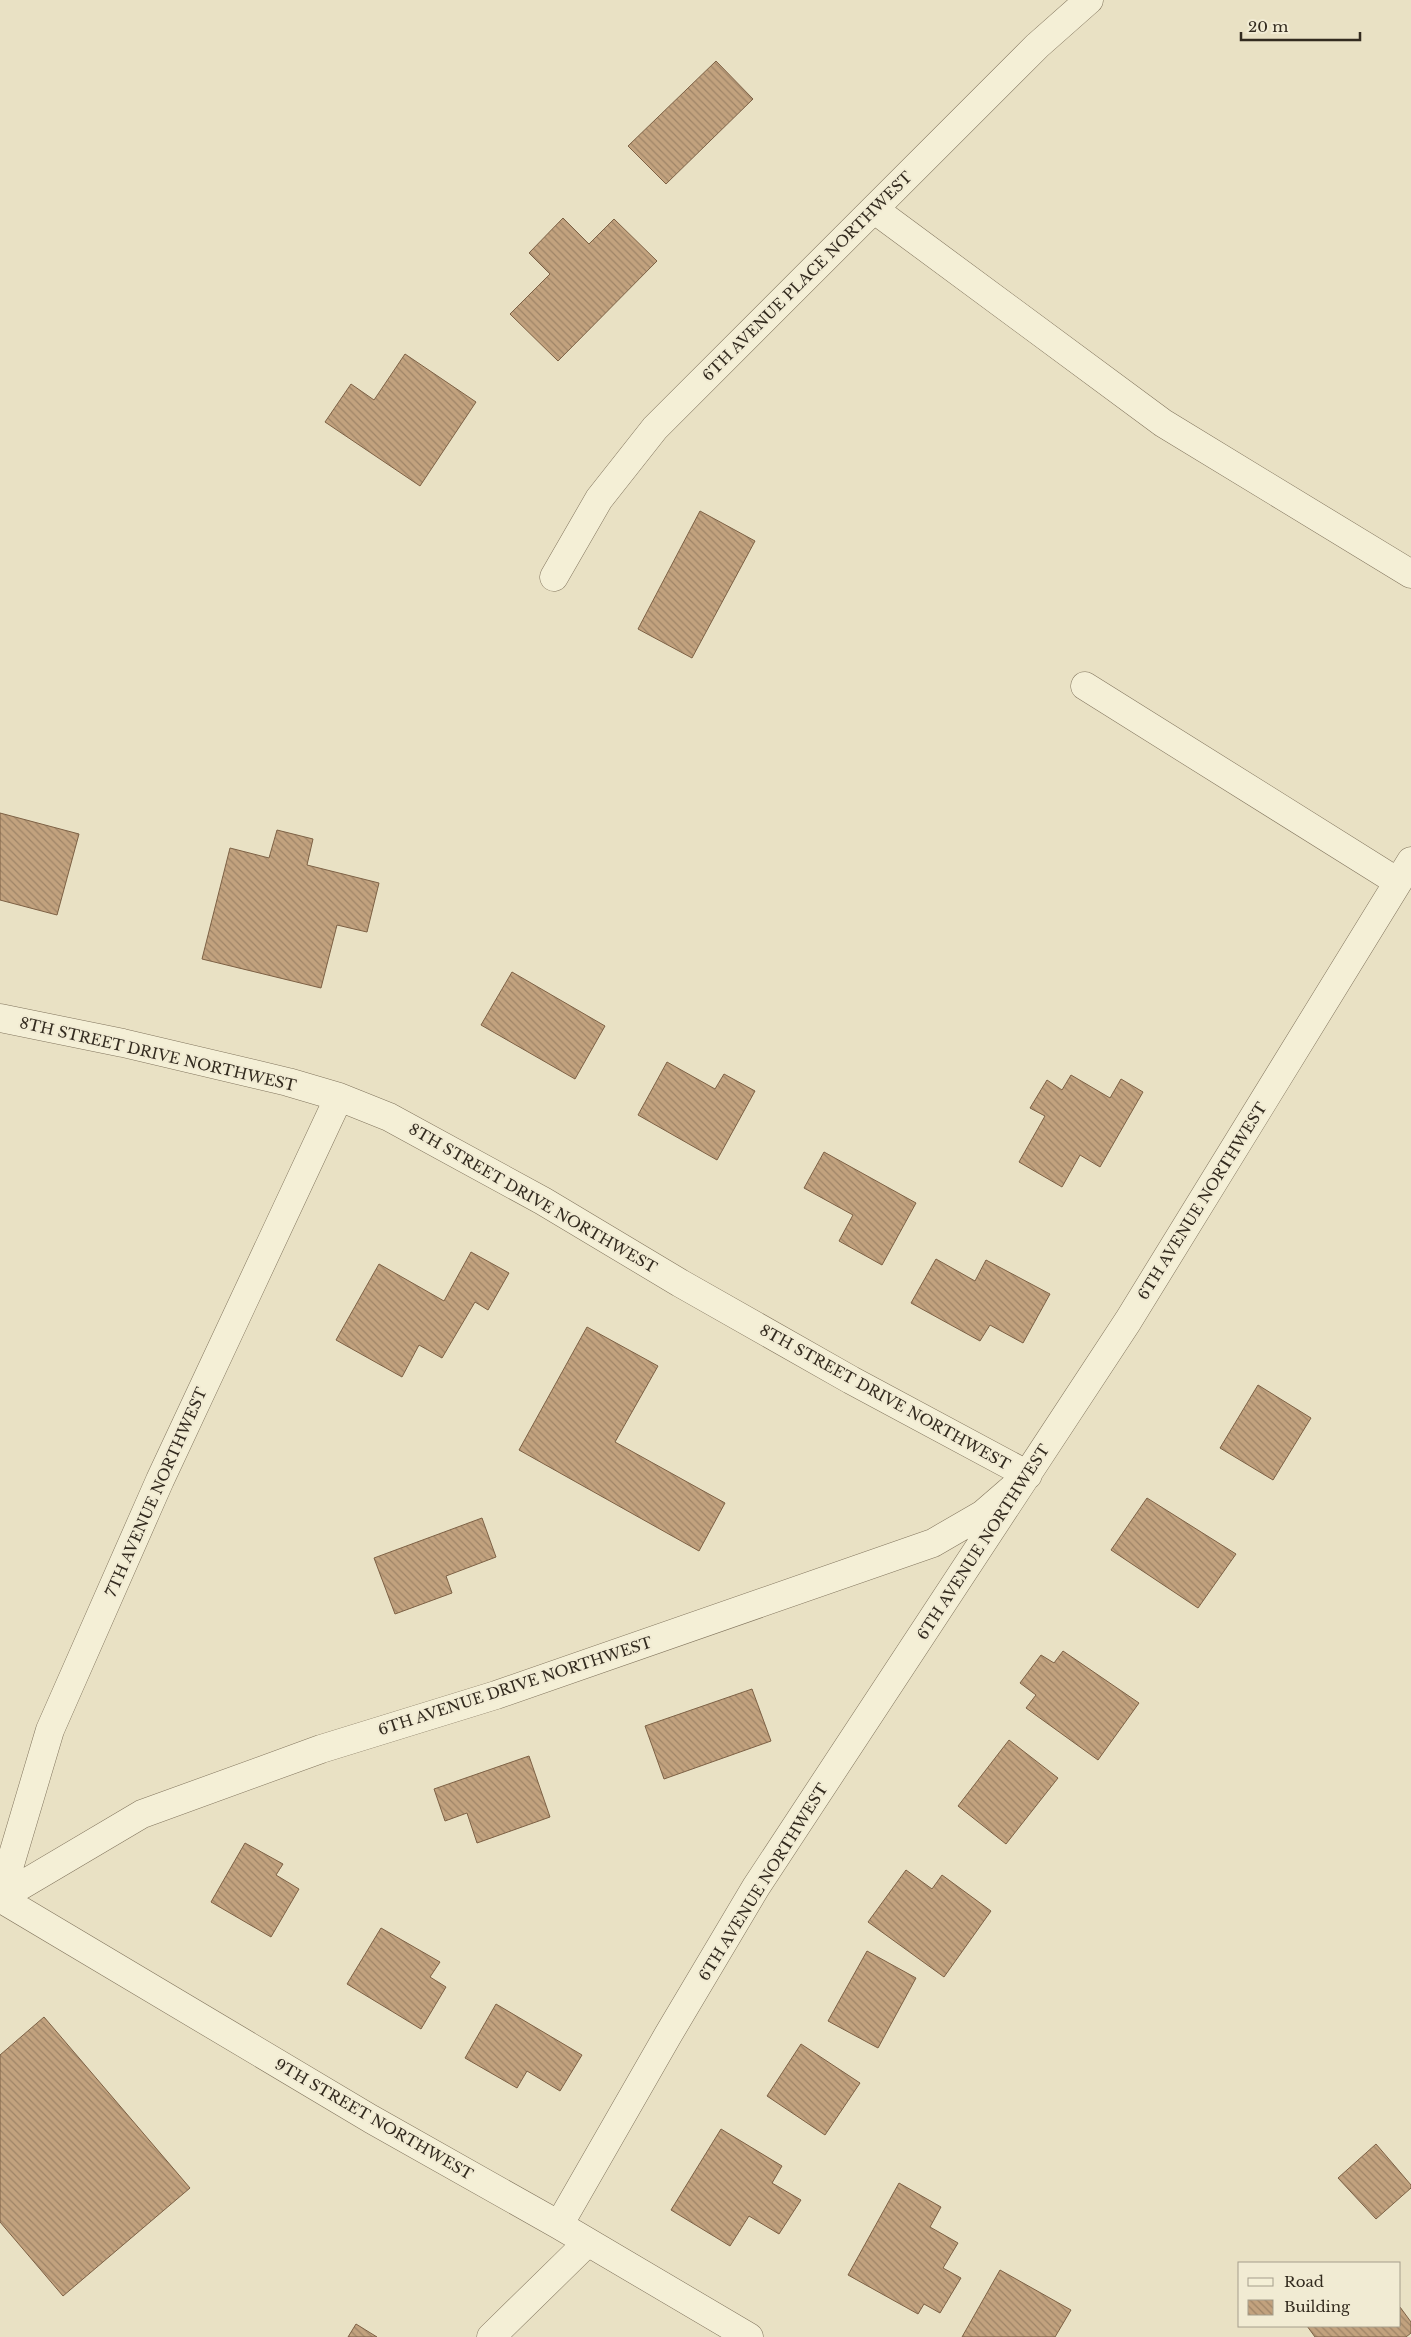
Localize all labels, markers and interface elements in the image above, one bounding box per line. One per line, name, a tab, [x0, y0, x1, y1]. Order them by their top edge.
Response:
scale bar	[1241, 10, 1360, 42]
text: 20 m	[1248, 17, 1288, 36]
street label: 6TH AVENUE PLACE NORTHWEST	[698, 167, 916, 385]
street label: 8TH STREET DRIVE NORTHWEST	[18, 1013, 298, 1095]
street label: 6TH AVENUE NORTHWEST	[1133, 1099, 1271, 1303]
street label: 8TH STREET DRIVE NORTHWEST	[406, 1119, 660, 1277]
street label: 8TH STREET DRIVE NORTHWEST	[756, 1320, 1014, 1474]
street label: 7TH AVENUE NORTHWEST	[101, 1384, 211, 1600]
street label: 6TH AVENUE NORTHWEST	[913, 1441, 1053, 1643]
street label: 6TH AVENUE DRIVE NORTHWEST	[376, 1633, 654, 1739]
street label: 6TH AVENUE NORTHWEST	[694, 1780, 832, 1984]
street label: 9TH STREET NORTHWEST	[271, 2054, 477, 2184]
legend	[1238, 2262, 1401, 2327]
text: Road	[1284, 2272, 1324, 2291]
text: Building	[1284, 2297, 1351, 2316]

